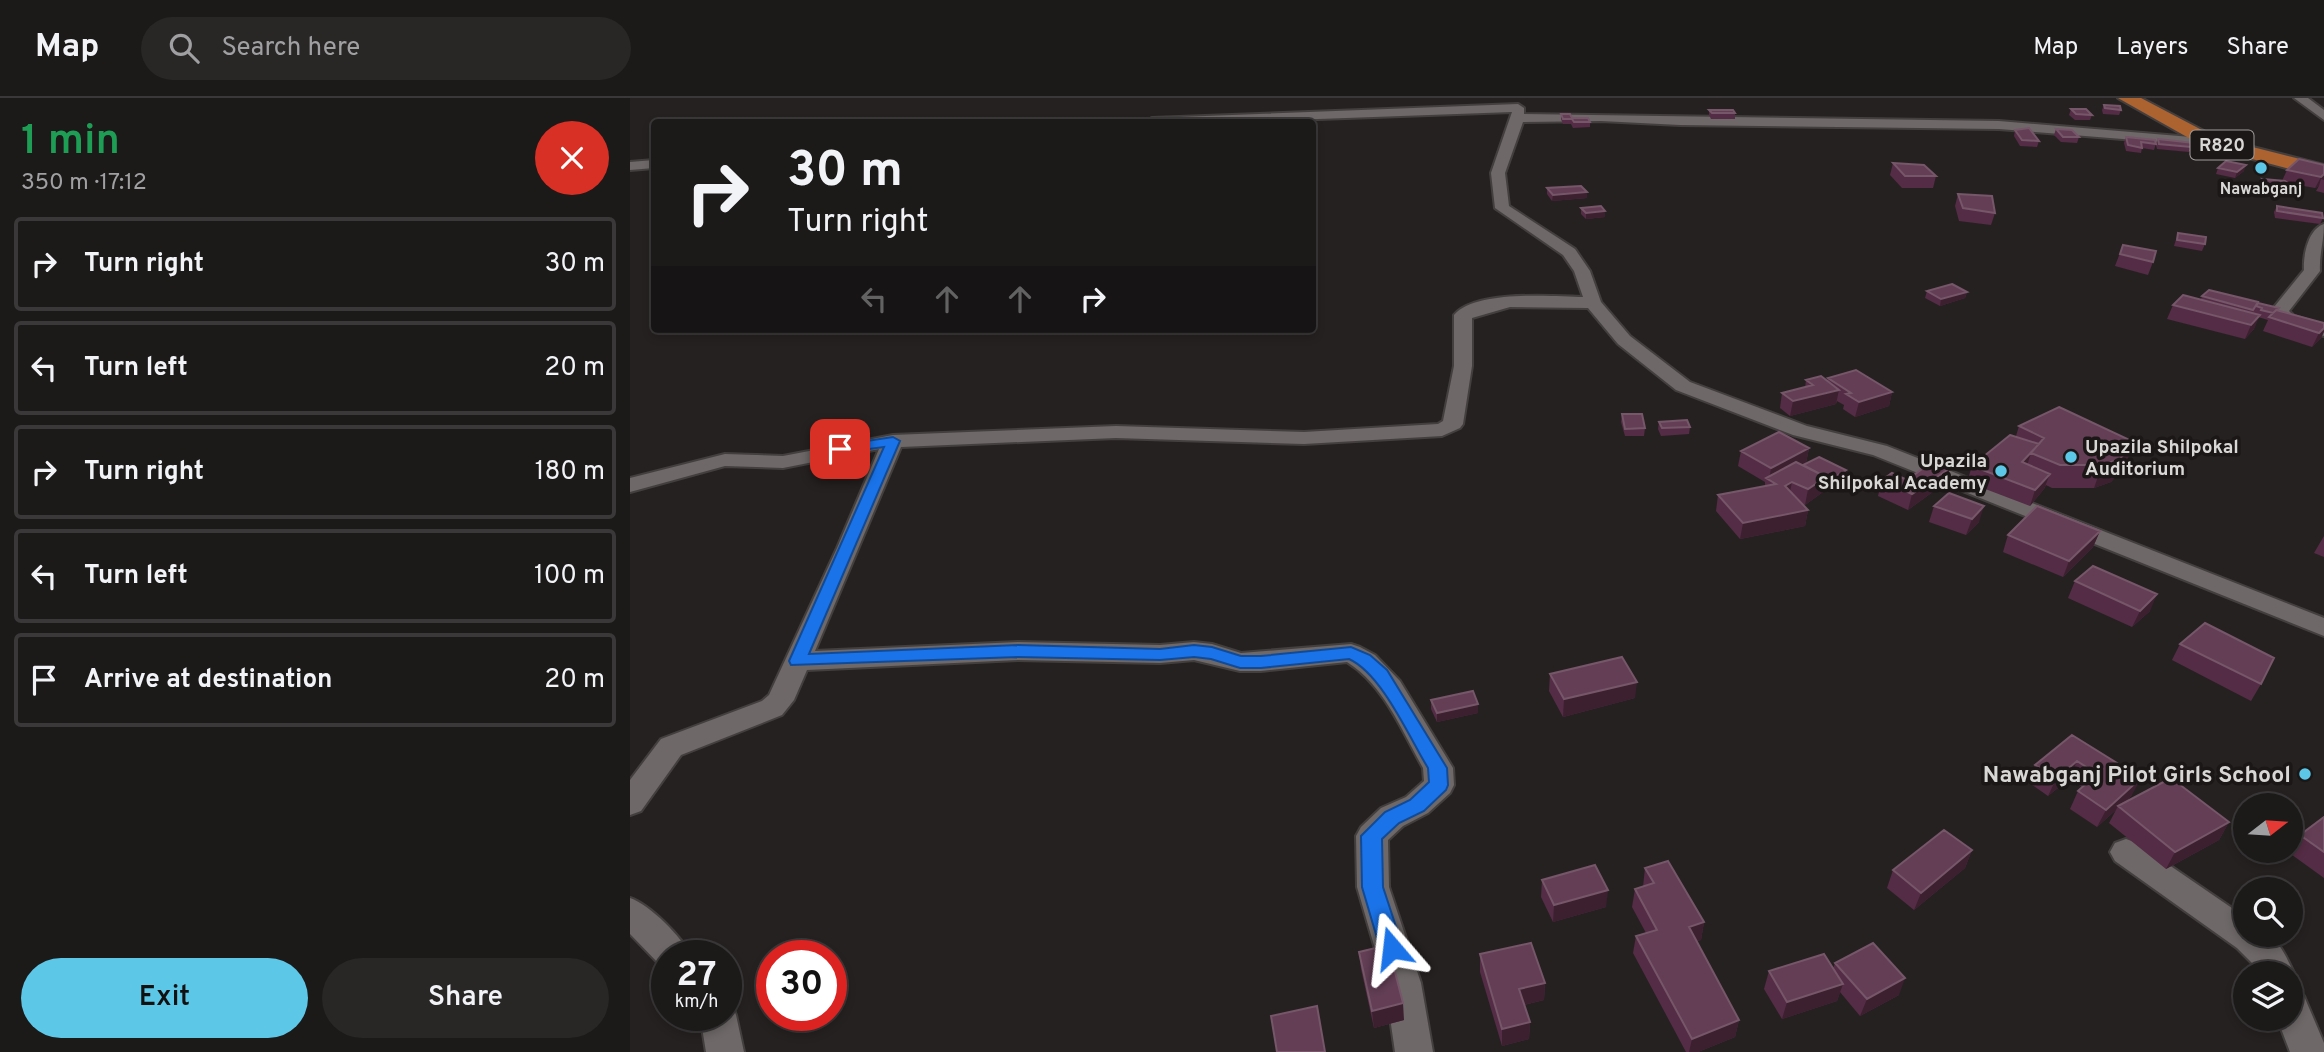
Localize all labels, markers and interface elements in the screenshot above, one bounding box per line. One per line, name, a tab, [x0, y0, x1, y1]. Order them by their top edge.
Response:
search box	[141, 17, 631, 80]
text: Map	[35, 27, 99, 69]
icon: search	[165, 29, 203, 67]
text: Search here	[221, 32, 360, 65]
text: Map	[2033, 33, 2078, 63]
text: Layers	[2116, 33, 2188, 63]
text: Share	[2226, 33, 2289, 63]
text: 1 min	[21, 116, 120, 169]
button: close	[535, 121, 609, 195]
road number: R820	[2190, 130, 2254, 160]
text: 30 m	[787, 142, 903, 204]
icon: right	[672, 147, 763, 238]
marker: Nawabganj	[2253, 160, 2269, 176]
text: 350 m · 17:12	[21, 169, 147, 198]
place label: Nawabganj	[2220, 180, 2302, 200]
text: Turn right	[787, 203, 929, 243]
icon: right	[25, 245, 63, 283]
text: Turn right	[84, 248, 204, 281]
text: 30 m	[545, 248, 605, 281]
icon: left	[855, 280, 893, 318]
icon: ahead	[928, 280, 966, 318]
icon: ahead	[1001, 280, 1039, 318]
icon: right	[1074, 280, 1112, 318]
icon: left	[25, 349, 63, 387]
text: Turn left	[84, 352, 188, 385]
text: 20 m	[544, 352, 605, 385]
pin	[810, 419, 870, 479]
icon: arrive	[821, 430, 859, 468]
place label: Upazila Shilpokal Auditorium	[2085, 436, 2239, 482]
marker: Upazila Shilpokal Auditorium	[2063, 449, 2079, 465]
place label: Upazila Shilpokal Academy	[1818, 450, 1987, 496]
icon: right	[25, 453, 63, 491]
text: Turn right	[84, 456, 204, 489]
text: 180 m	[535, 456, 605, 489]
marker: Upazila Shilpokal Academy	[1993, 463, 2009, 479]
icon: left	[25, 557, 63, 595]
text: Turn left	[84, 560, 188, 593]
text: 100 m	[534, 560, 605, 593]
icon: arrive	[25, 661, 63, 699]
text: Arrive at destination	[84, 664, 332, 697]
text: 20 m	[544, 664, 605, 697]
place label: Nawabganj Pilot Girls School	[1983, 762, 2291, 791]
marker: Nawabganj Pilot Girls School	[2297, 766, 2313, 782]
north arrow	[2233, 793, 2303, 863]
map controls	[2233, 793, 2303, 1031]
button: search	[2233, 877, 2303, 947]
position arrow	[1355, 911, 1429, 985]
speed limit sign: 30	[756, 940, 847, 1031]
text: 27	[677, 954, 716, 998]
button: Exit	[21, 958, 308, 1038]
button: Share	[322, 958, 609, 1038]
button: layers	[2233, 961, 2303, 1031]
text: km/h	[675, 991, 718, 1014]

